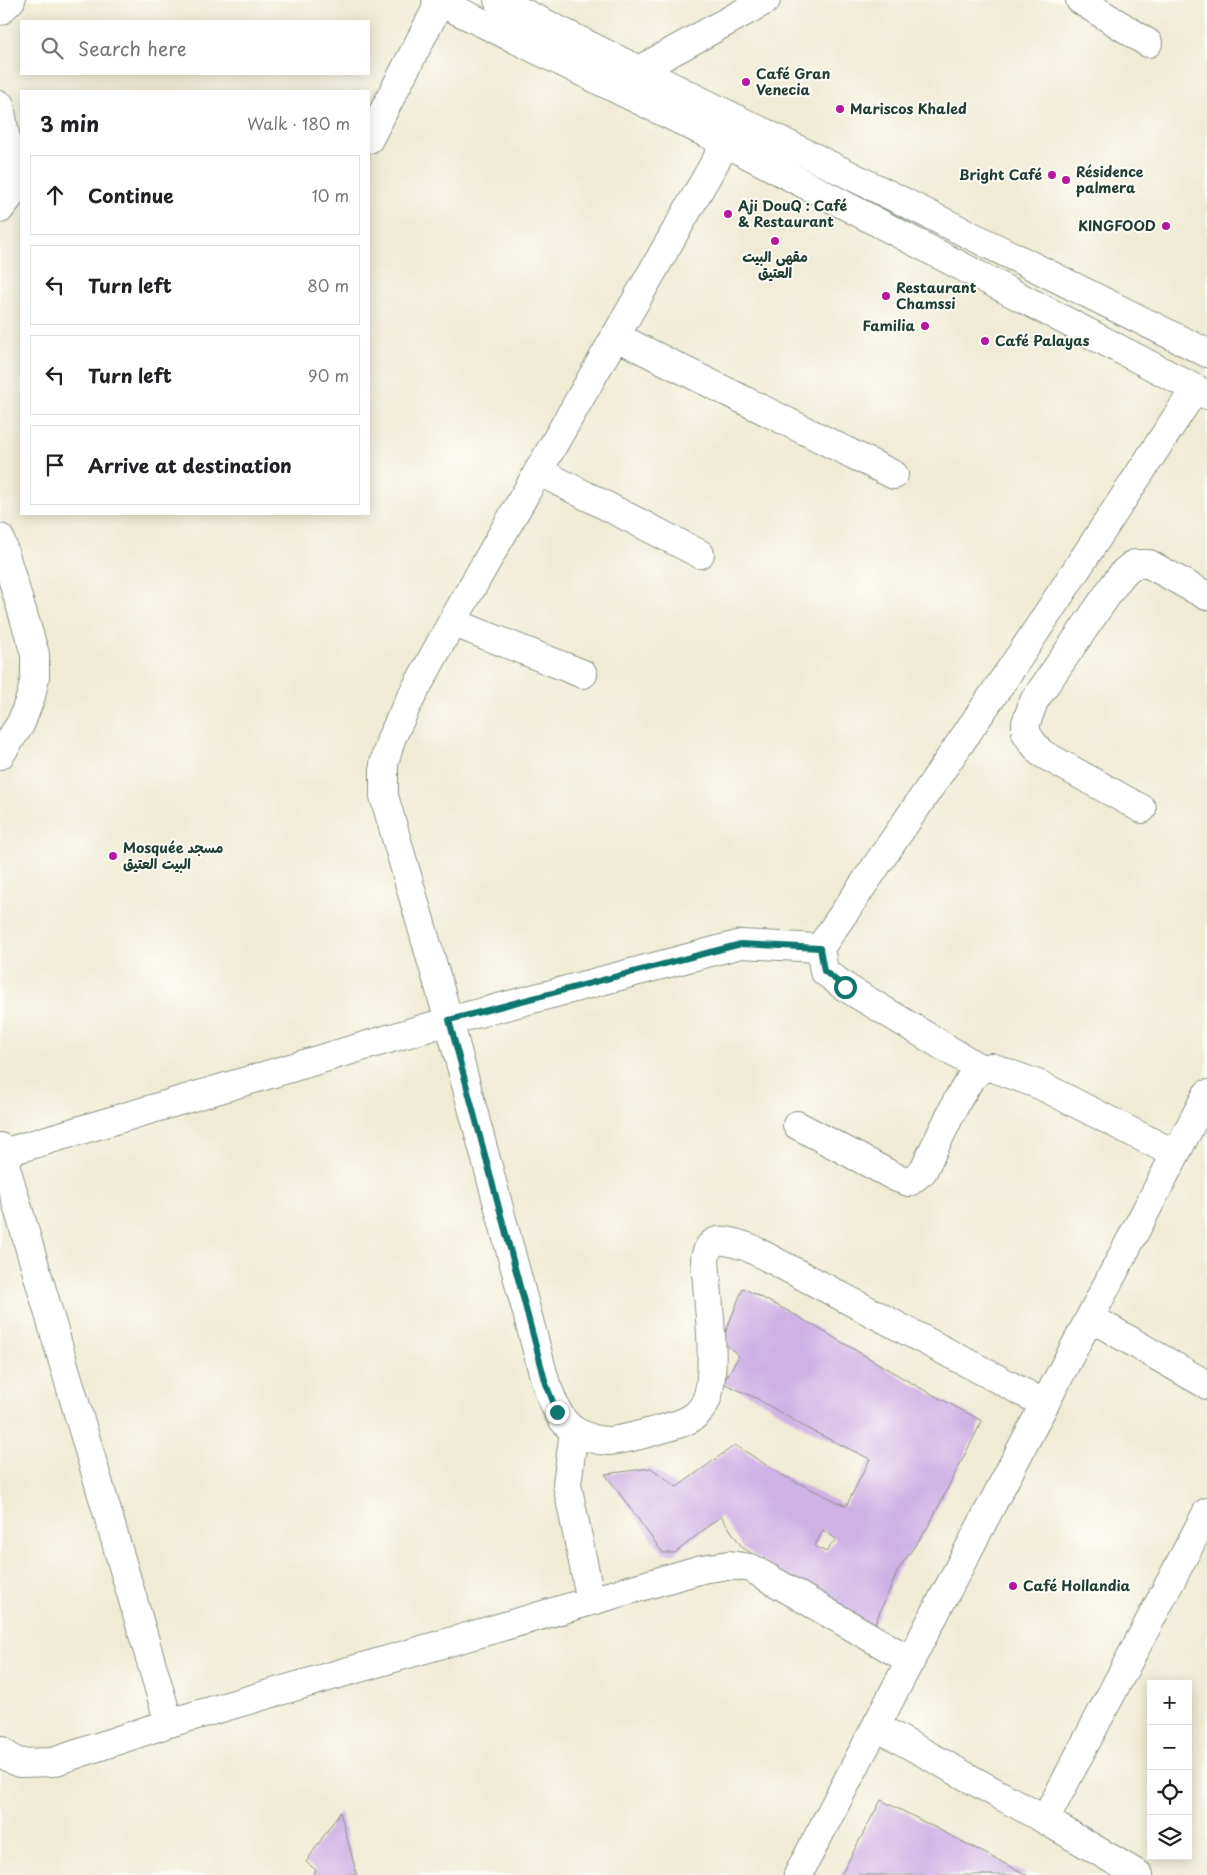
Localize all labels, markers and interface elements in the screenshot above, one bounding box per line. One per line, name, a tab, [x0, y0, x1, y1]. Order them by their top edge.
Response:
search box	[20, 20, 370, 75]
icon: search	[38, 34, 66, 62]
text: Search here	[78, 34, 187, 62]
place label: Café Gran Venecia	[756, 63, 830, 100]
marker: Café Gran Venecia	[740, 76, 752, 88]
place label: Mariscos Khaled	[850, 98, 967, 119]
marker: Mariscos Khaled	[834, 103, 846, 115]
text: 3 min	[40, 107, 99, 139]
text: Walk · 180 m	[247, 111, 350, 135]
place label: Résidence palmera	[1076, 161, 1144, 198]
place label: Bright Café	[959, 164, 1042, 185]
marker: Bright Café	[1046, 169, 1058, 181]
marker: Résidence palmera	[1060, 174, 1072, 186]
icon: ahead	[41, 181, 69, 209]
text: Continue	[88, 181, 174, 209]
text: 10 m	[312, 183, 349, 207]
place label: Aji DouQ : Café & Restaurant	[737, 195, 848, 232]
marker: Aji DouQ : Café & Restaurant	[722, 208, 734, 220]
place label: KINGFOOD	[1078, 215, 1156, 236]
marker: KINGFOOD	[1160, 220, 1172, 232]
marker: مقهى البيت العتيق	[769, 235, 781, 247]
place label: مقهى البيت العتيق	[742, 246, 808, 283]
icon: left	[41, 271, 69, 299]
text: Turn left	[88, 271, 172, 299]
text: 80 m	[307, 273, 349, 297]
place label: Restaurant Chamssi	[896, 277, 977, 314]
marker: Restaurant Chamssi	[880, 290, 892, 302]
place label: Familia	[862, 315, 915, 336]
marker: Familia	[919, 320, 931, 332]
place label: Café Palayas	[995, 330, 1090, 351]
marker: Café Palayas	[979, 335, 991, 347]
icon: left	[41, 361, 69, 389]
text: Turn left	[88, 361, 172, 389]
text: 90 m	[308, 363, 349, 387]
icon: arrive	[41, 451, 69, 479]
text: Arrive at destination	[88, 451, 292, 479]
place label: Mosquée مسجد البيت العتيق	[123, 837, 223, 874]
marker: Mosquée مسجد البيت العتيق	[107, 850, 119, 862]
route start	[834, 976, 857, 999]
route end	[546, 1401, 569, 1424]
place label: Café Hollandia	[1023, 1575, 1131, 1596]
marker: Café Hollandia	[1007, 1580, 1019, 1592]
map controls	[1147, 1680, 1192, 1860]
button: +	[1147, 1680, 1192, 1725]
button: −	[1147, 1725, 1192, 1770]
button: locate	[1147, 1770, 1192, 1815]
button: layers	[1147, 1815, 1192, 1860]

